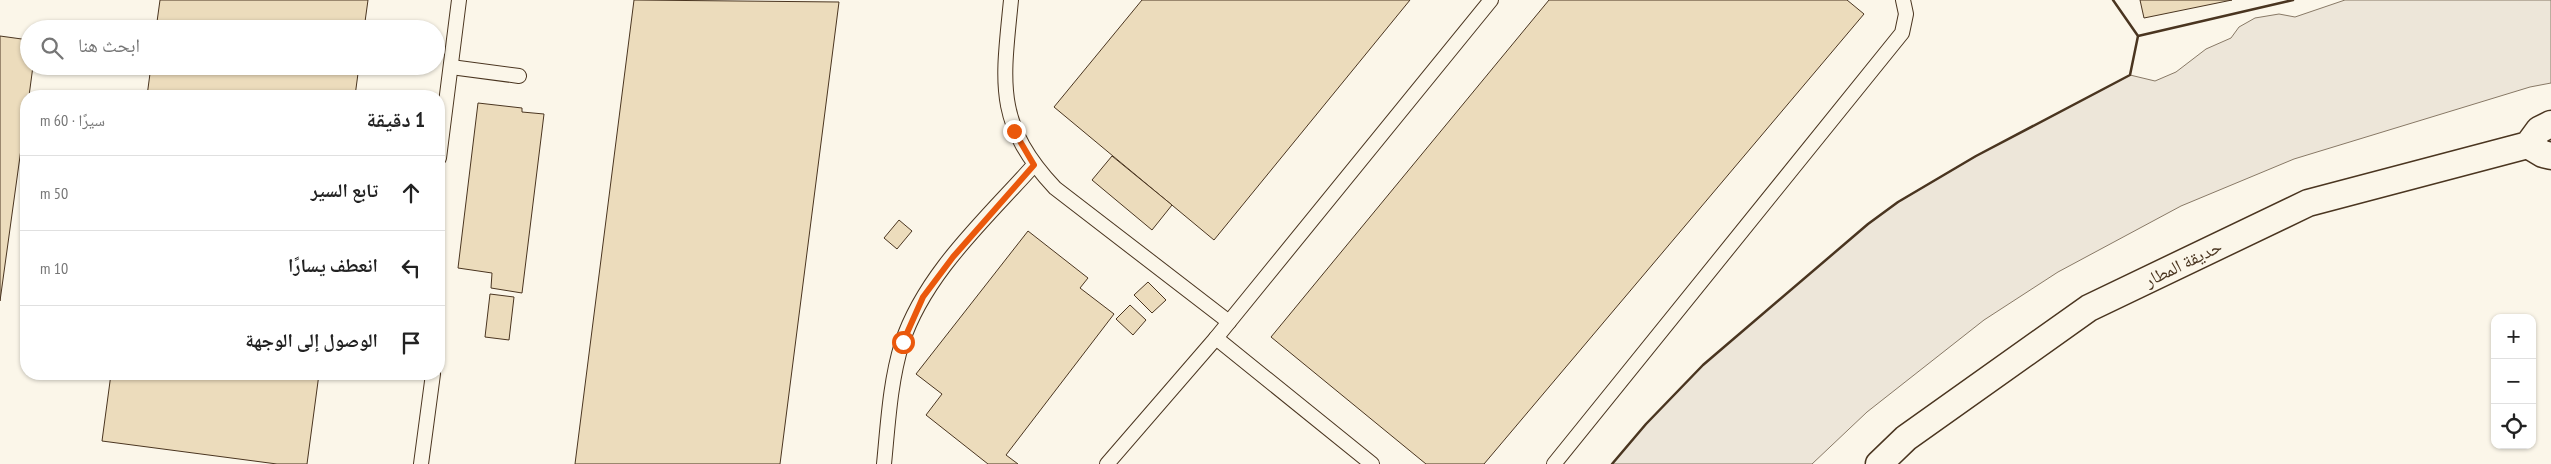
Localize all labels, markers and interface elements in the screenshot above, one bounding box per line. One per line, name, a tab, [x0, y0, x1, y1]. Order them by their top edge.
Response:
search box	[20, 20, 445, 75]
text: ابحث هنا	[78, 33, 140, 57]
icon: search	[38, 34, 66, 62]
text: 1 دقيقة	[367, 106, 425, 133]
text: سيرًا · 60 m	[40, 110, 105, 130]
route end	[1003, 120, 1026, 143]
text: تابع السير	[311, 178, 378, 202]
icon: ahead	[397, 179, 425, 207]
text: 50 m	[40, 183, 68, 203]
street label: حديقة المطار	[2140, 234, 2226, 292]
text: انعطف يسارًا	[288, 253, 378, 277]
icon: left	[397, 254, 425, 282]
text: 10 m	[40, 258, 68, 278]
map controls	[2491, 314, 2536, 449]
button: +	[2491, 314, 2536, 359]
text: الوصول إلى الوجهة	[245, 328, 378, 352]
icon: arrive	[397, 329, 425, 357]
route start	[892, 331, 915, 354]
button: −	[2491, 359, 2536, 404]
button: locate	[2491, 404, 2536, 449]

